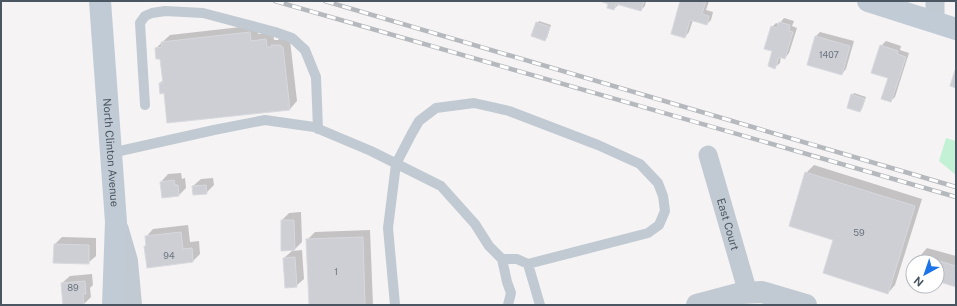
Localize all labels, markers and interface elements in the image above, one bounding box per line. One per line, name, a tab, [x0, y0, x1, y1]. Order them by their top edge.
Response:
house number: 1407	[819, 49, 839, 60]
street label: North Clinton Avenue	[101, 98, 121, 207]
street label: East Court	[715, 197, 741, 252]
house number: 59	[853, 227, 865, 238]
house number: 94	[163, 250, 175, 261]
north arrow	[905, 254, 945, 294]
house number: 1	[334, 266, 338, 277]
text: N	[911, 274, 926, 289]
house number: 89	[67, 282, 79, 293]

